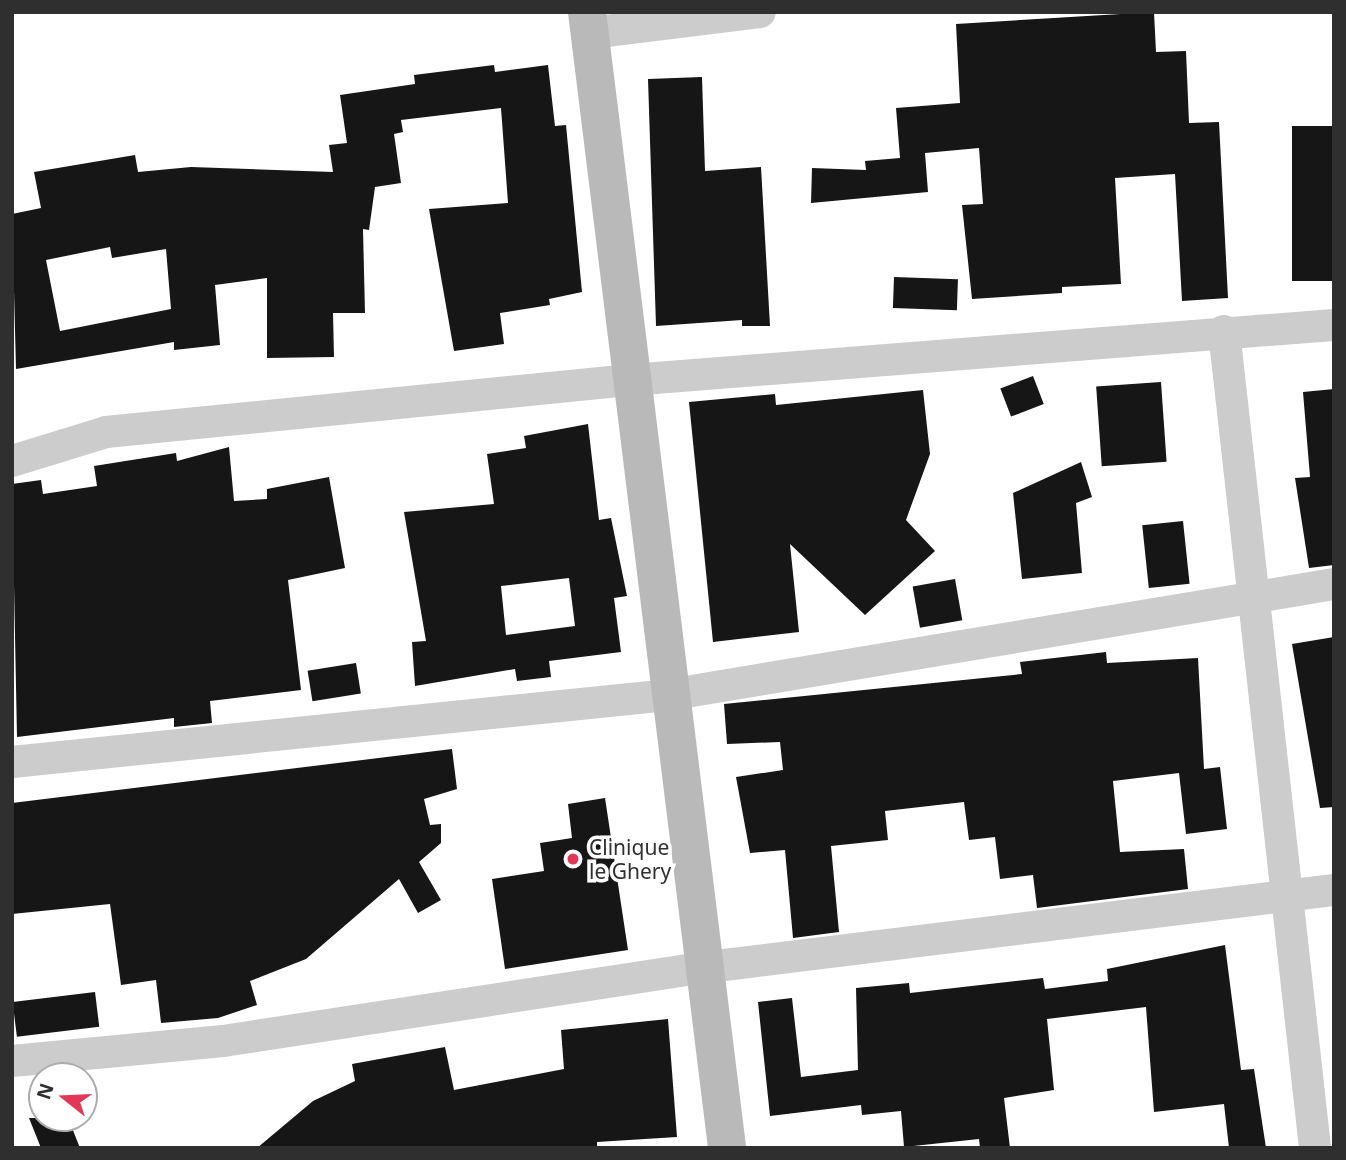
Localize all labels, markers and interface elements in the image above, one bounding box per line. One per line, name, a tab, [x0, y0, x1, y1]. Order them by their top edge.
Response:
place label: Clinique le Ghery	[589, 834, 671, 884]
marker: Clinique le Ghery	[563, 849, 583, 869]
north arrow	[28, 1062, 98, 1132]
text: N	[30, 1080, 60, 1103]

